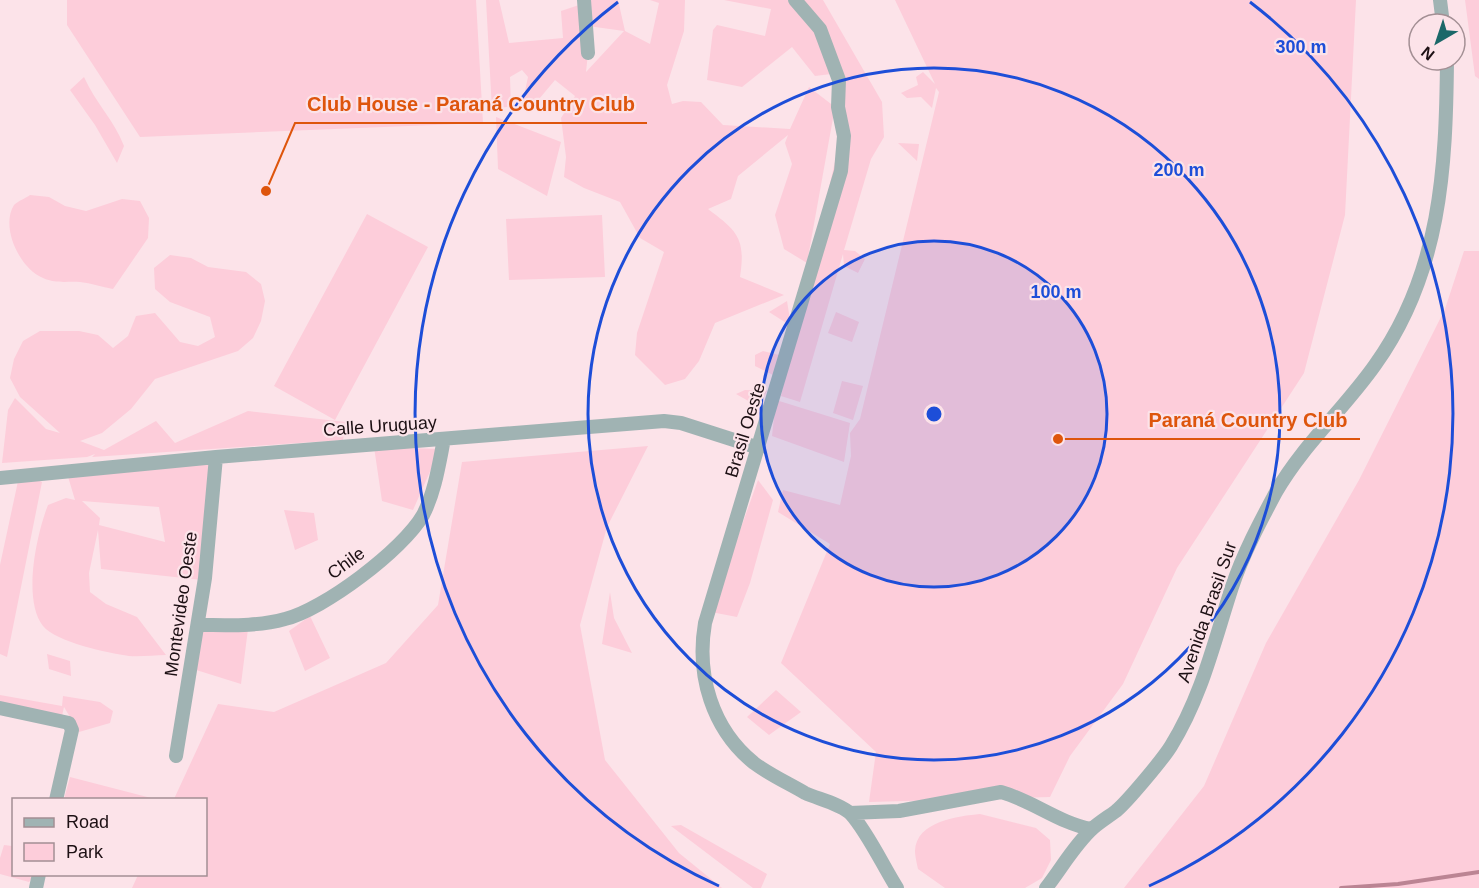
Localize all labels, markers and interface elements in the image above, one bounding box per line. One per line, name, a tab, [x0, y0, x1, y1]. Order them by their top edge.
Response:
north arrow	[1407, 12, 1467, 72]
text: 300 m	[1275, 37, 1327, 57]
text: N	[1418, 43, 1438, 64]
callout: Club House - Paraná Country Club	[295, 85, 647, 123]
text: Club House - Paraná Country Club	[307, 93, 635, 115]
text: 200 m	[1153, 160, 1205, 180]
text: 100 m	[1030, 282, 1082, 302]
street label: Brasil Oeste	[721, 380, 769, 480]
callout: Paraná Country Club	[1137, 401, 1360, 439]
centre of rings	[924, 404, 944, 424]
text: Paraná Country Club	[1149, 409, 1347, 431]
street label: Calle Uruguay	[322, 412, 438, 440]
street label: Montevideo Oeste	[161, 530, 201, 678]
street label: Avenida Brasil Sur	[1173, 539, 1241, 685]
street label: Chile	[324, 543, 368, 583]
legend	[12, 798, 207, 876]
text: Road	[66, 812, 109, 832]
text: Park	[66, 842, 104, 862]

